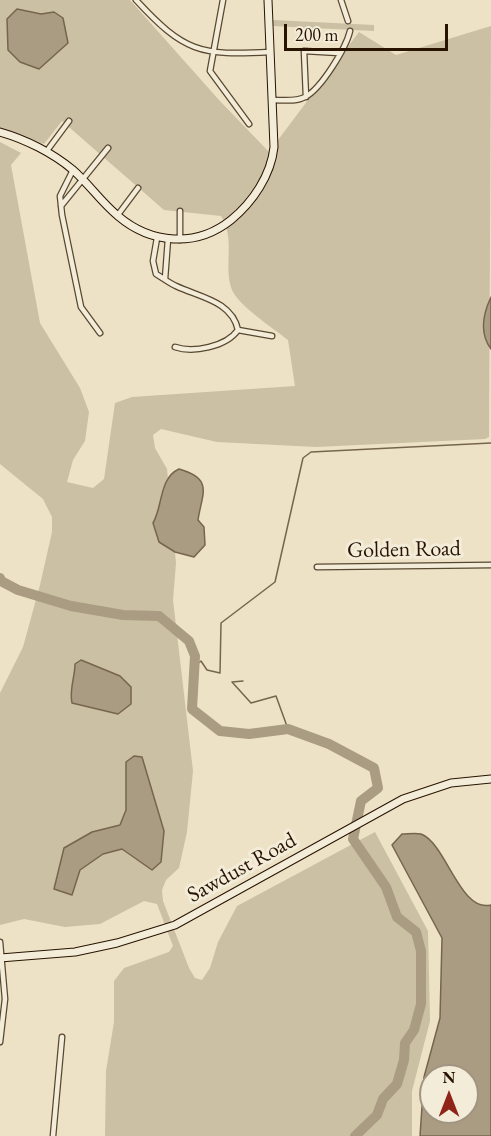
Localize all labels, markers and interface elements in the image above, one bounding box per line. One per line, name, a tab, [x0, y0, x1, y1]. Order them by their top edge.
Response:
scale bar	[287, 12, 450, 50]
text: 200 m	[295, 23, 339, 46]
street label: Golden Road	[347, 536, 461, 564]
street label: Sawdust Road	[183, 827, 301, 909]
north arrow	[419, 1064, 479, 1124]
text: N	[443, 1067, 455, 1088]

